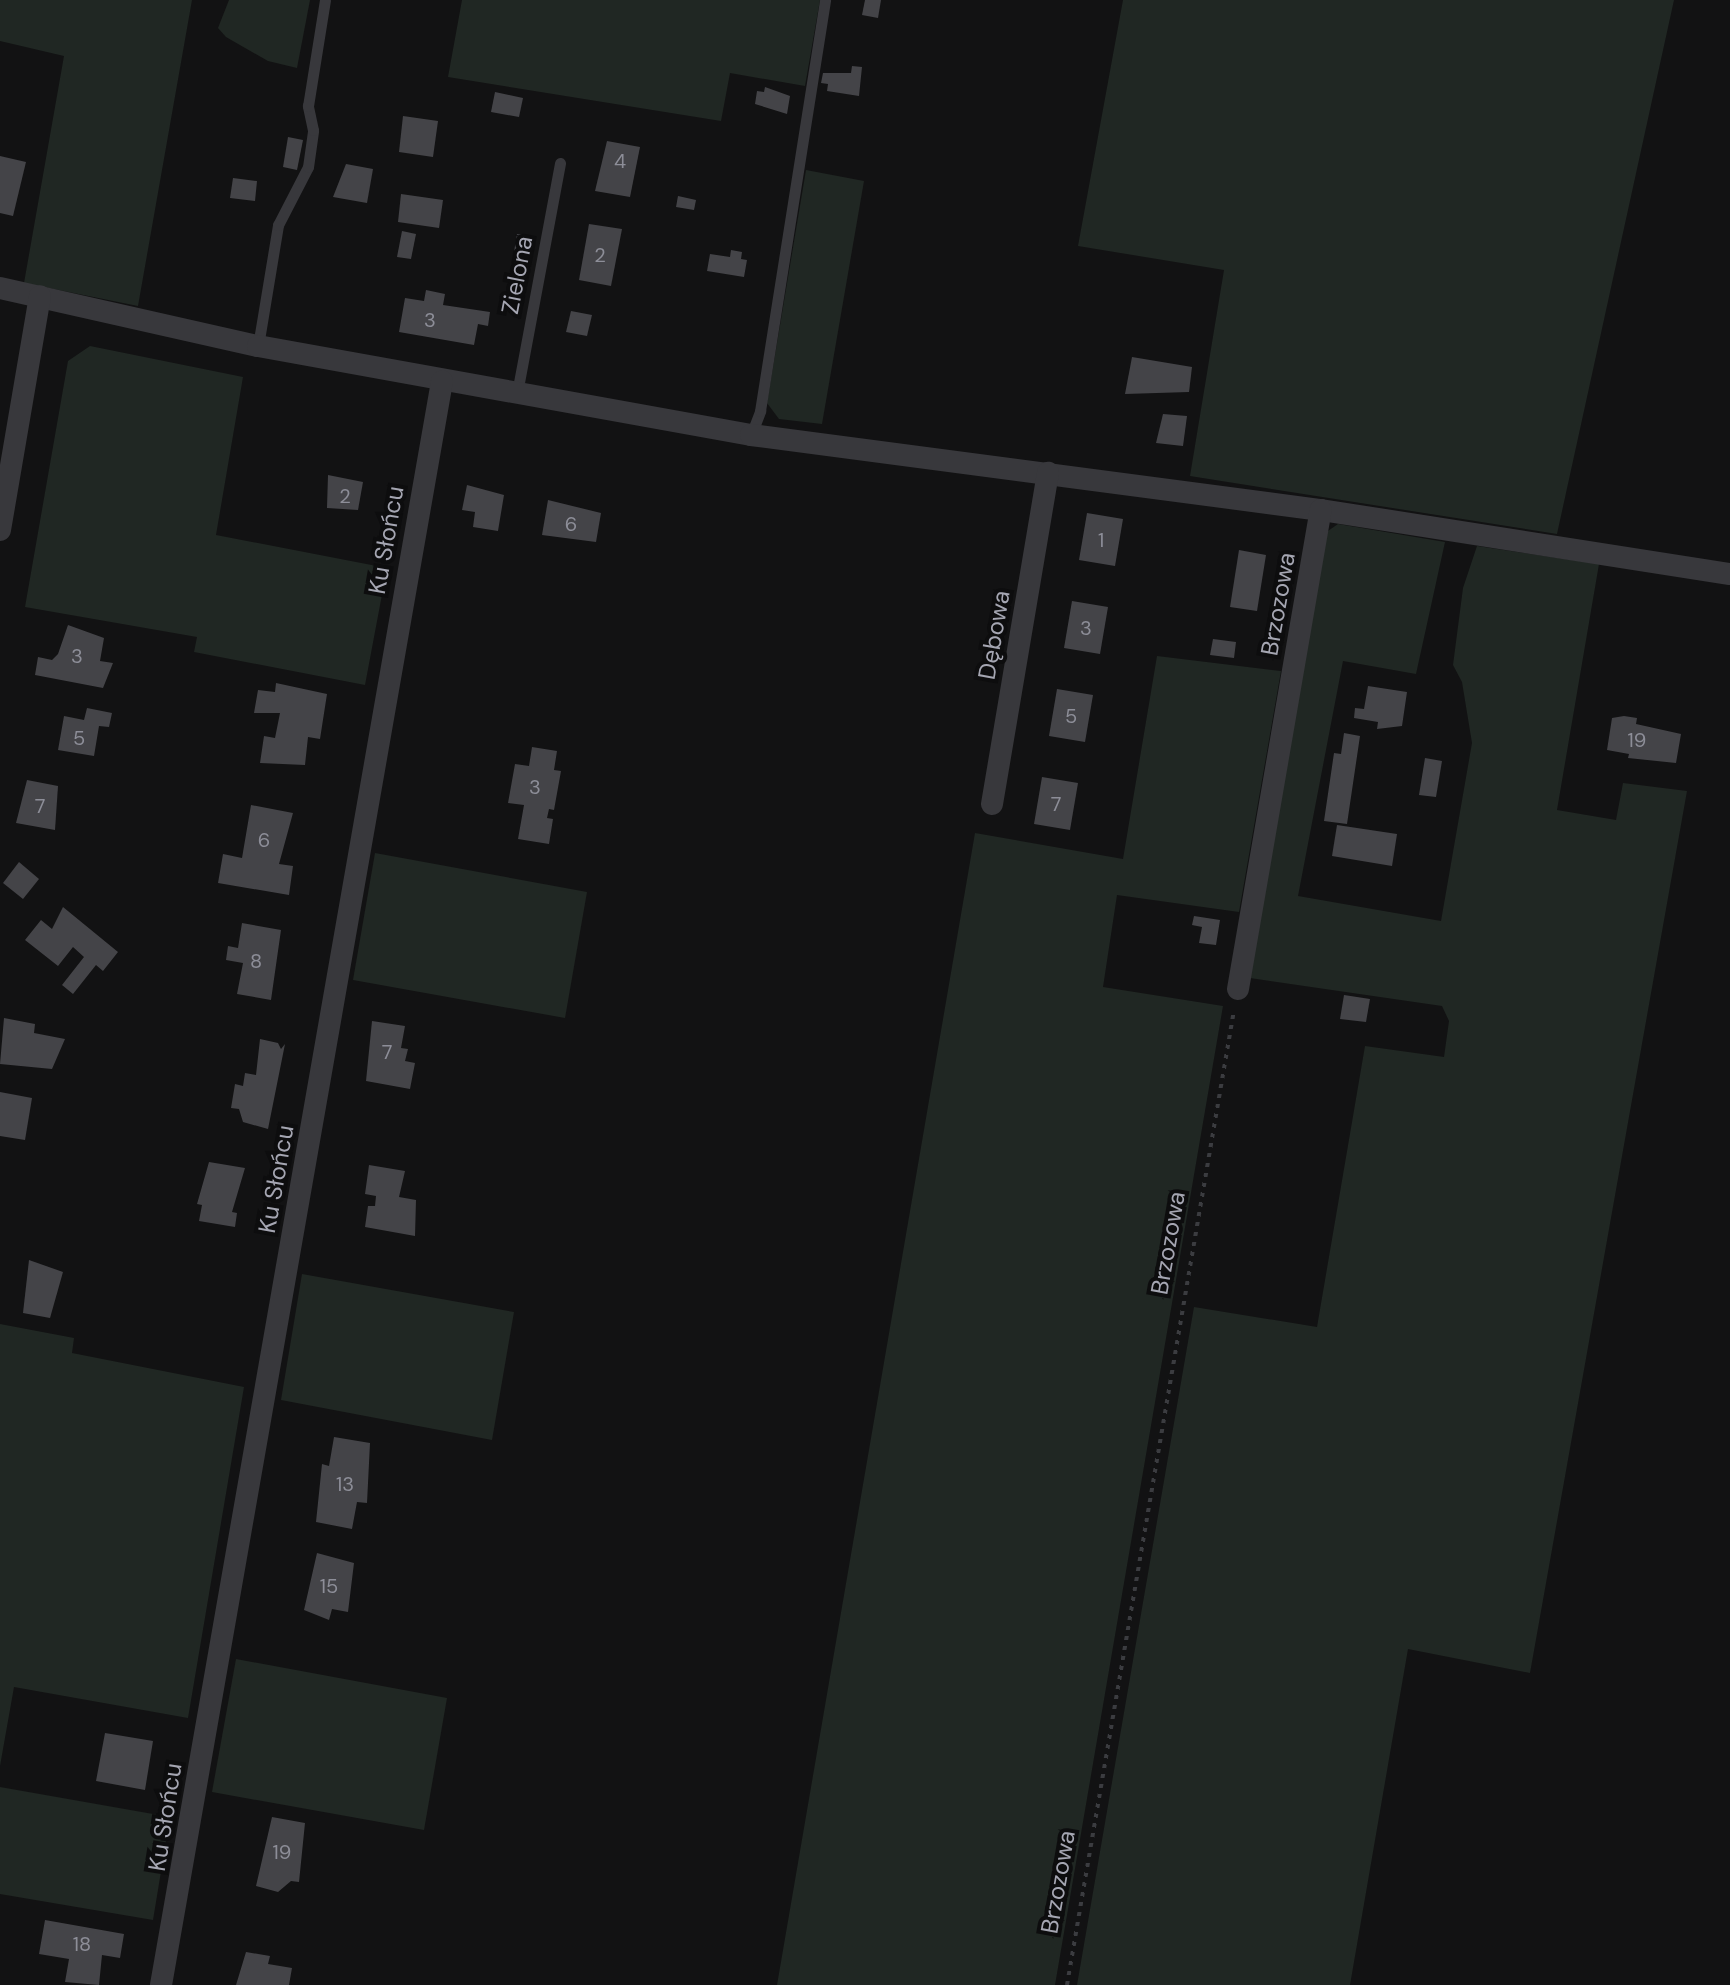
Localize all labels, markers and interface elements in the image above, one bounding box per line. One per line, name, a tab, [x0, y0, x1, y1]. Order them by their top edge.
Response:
house number: 4	[614, 149, 626, 173]
street label: Zielona	[495, 234, 539, 316]
house number: 2	[594, 243, 606, 267]
house number: 3	[424, 308, 436, 332]
house number: 2	[339, 484, 351, 508]
street label: Ku Słońcu	[362, 484, 410, 596]
house number: 6	[565, 512, 577, 536]
house number: 1	[1098, 528, 1104, 552]
street label: Brzozowa	[1255, 550, 1301, 658]
street label: Dębowa	[972, 588, 1016, 682]
house number: 3	[1080, 616, 1092, 640]
house number: 3	[71, 644, 83, 668]
house number: 5	[1065, 704, 1077, 728]
house number: 5	[73, 726, 85, 750]
house number: 19	[1628, 728, 1646, 752]
house number: 3	[529, 775, 541, 799]
house number: 7	[1051, 792, 1061, 816]
house number: 7	[35, 794, 45, 818]
house number: 6	[258, 828, 270, 852]
house number: 8	[250, 949, 262, 973]
house number: 7	[382, 1040, 392, 1064]
street label: Ku Słońcu	[252, 1123, 300, 1235]
street label: Brzozowa	[1145, 1189, 1191, 1297]
house number: 13	[336, 1472, 354, 1496]
house number: 15	[320, 1574, 338, 1598]
street label: Ku Słońcu	[142, 1761, 188, 1873]
street label: Brzozowa	[1035, 1828, 1081, 1936]
house number: 19	[273, 1840, 291, 1864]
house number: 18	[73, 1932, 91, 1956]

